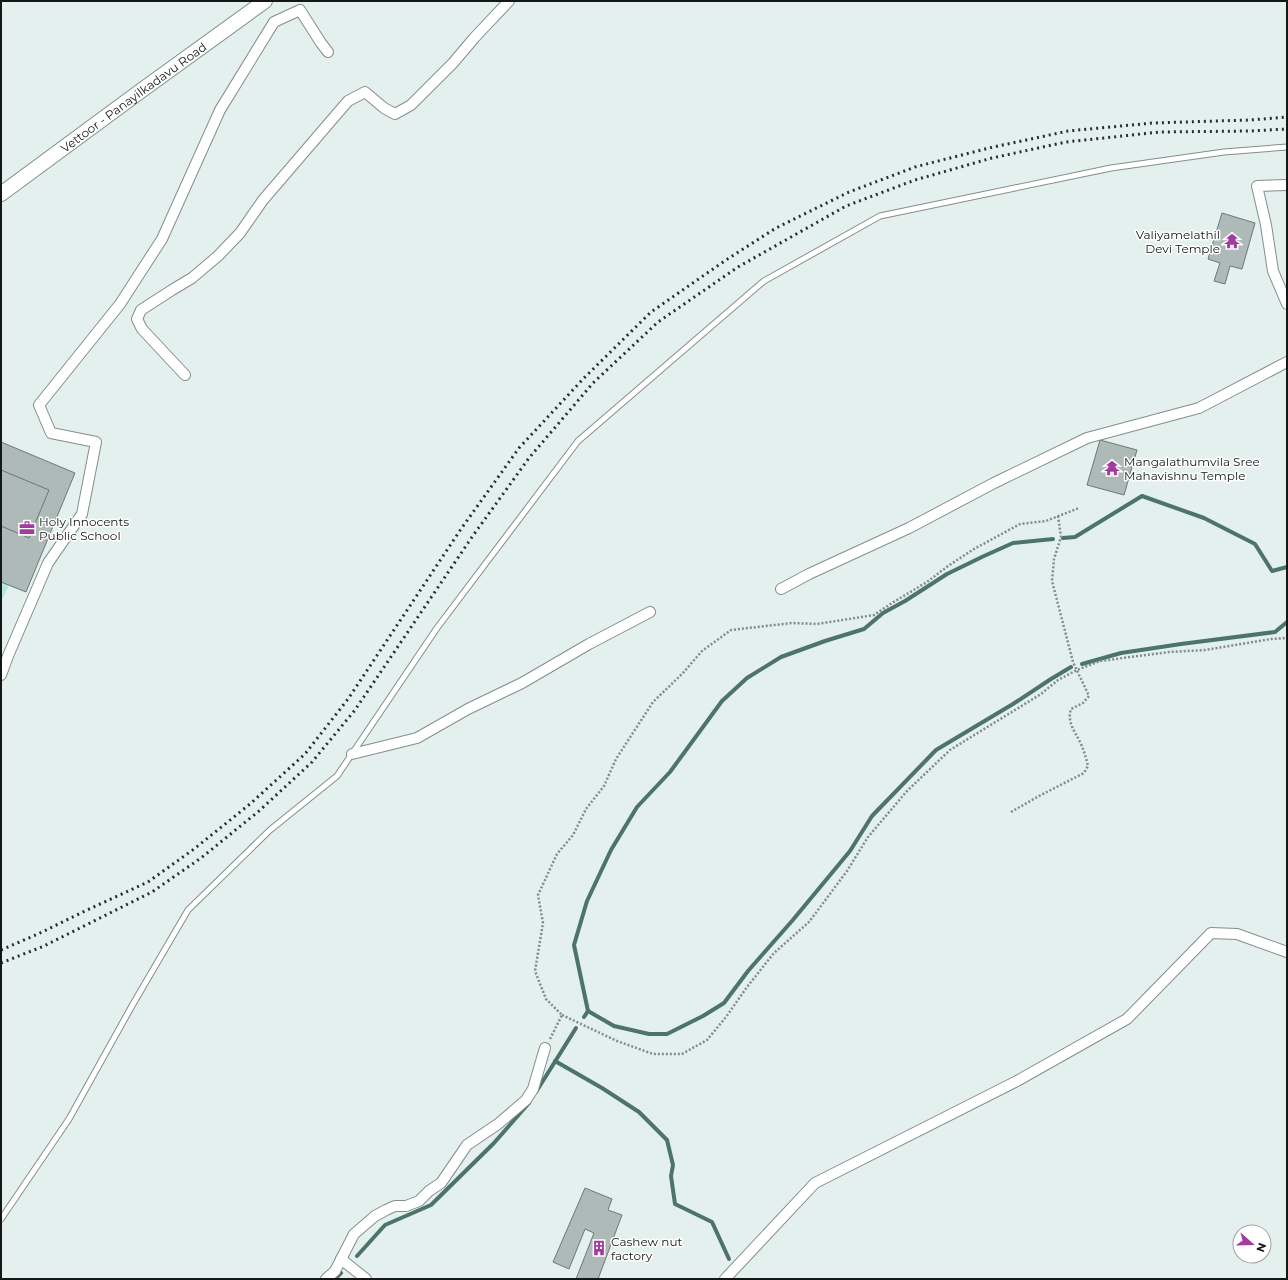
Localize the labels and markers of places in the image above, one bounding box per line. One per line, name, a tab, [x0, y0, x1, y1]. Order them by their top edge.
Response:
place label: Valiyamelathil Devi Temple	[1136, 227, 1220, 256]
temple icon: Valiyamelathil Devi Temple	[1223, 232, 1241, 250]
place label: Mangalathumvila Sree Mahavishnu Temple	[1124, 454, 1260, 483]
temple icon: Mangalathumvila Sree Mahavishnu Temple	[1103, 459, 1121, 477]
place label: Holy Innocents Public School	[39, 514, 129, 543]
office icon: Holy Innocents Public School	[18, 519, 36, 537]
place label: Cashew nut factory	[611, 1234, 682, 1263]
building icon: Cashew nut factory	[590, 1239, 608, 1257]

